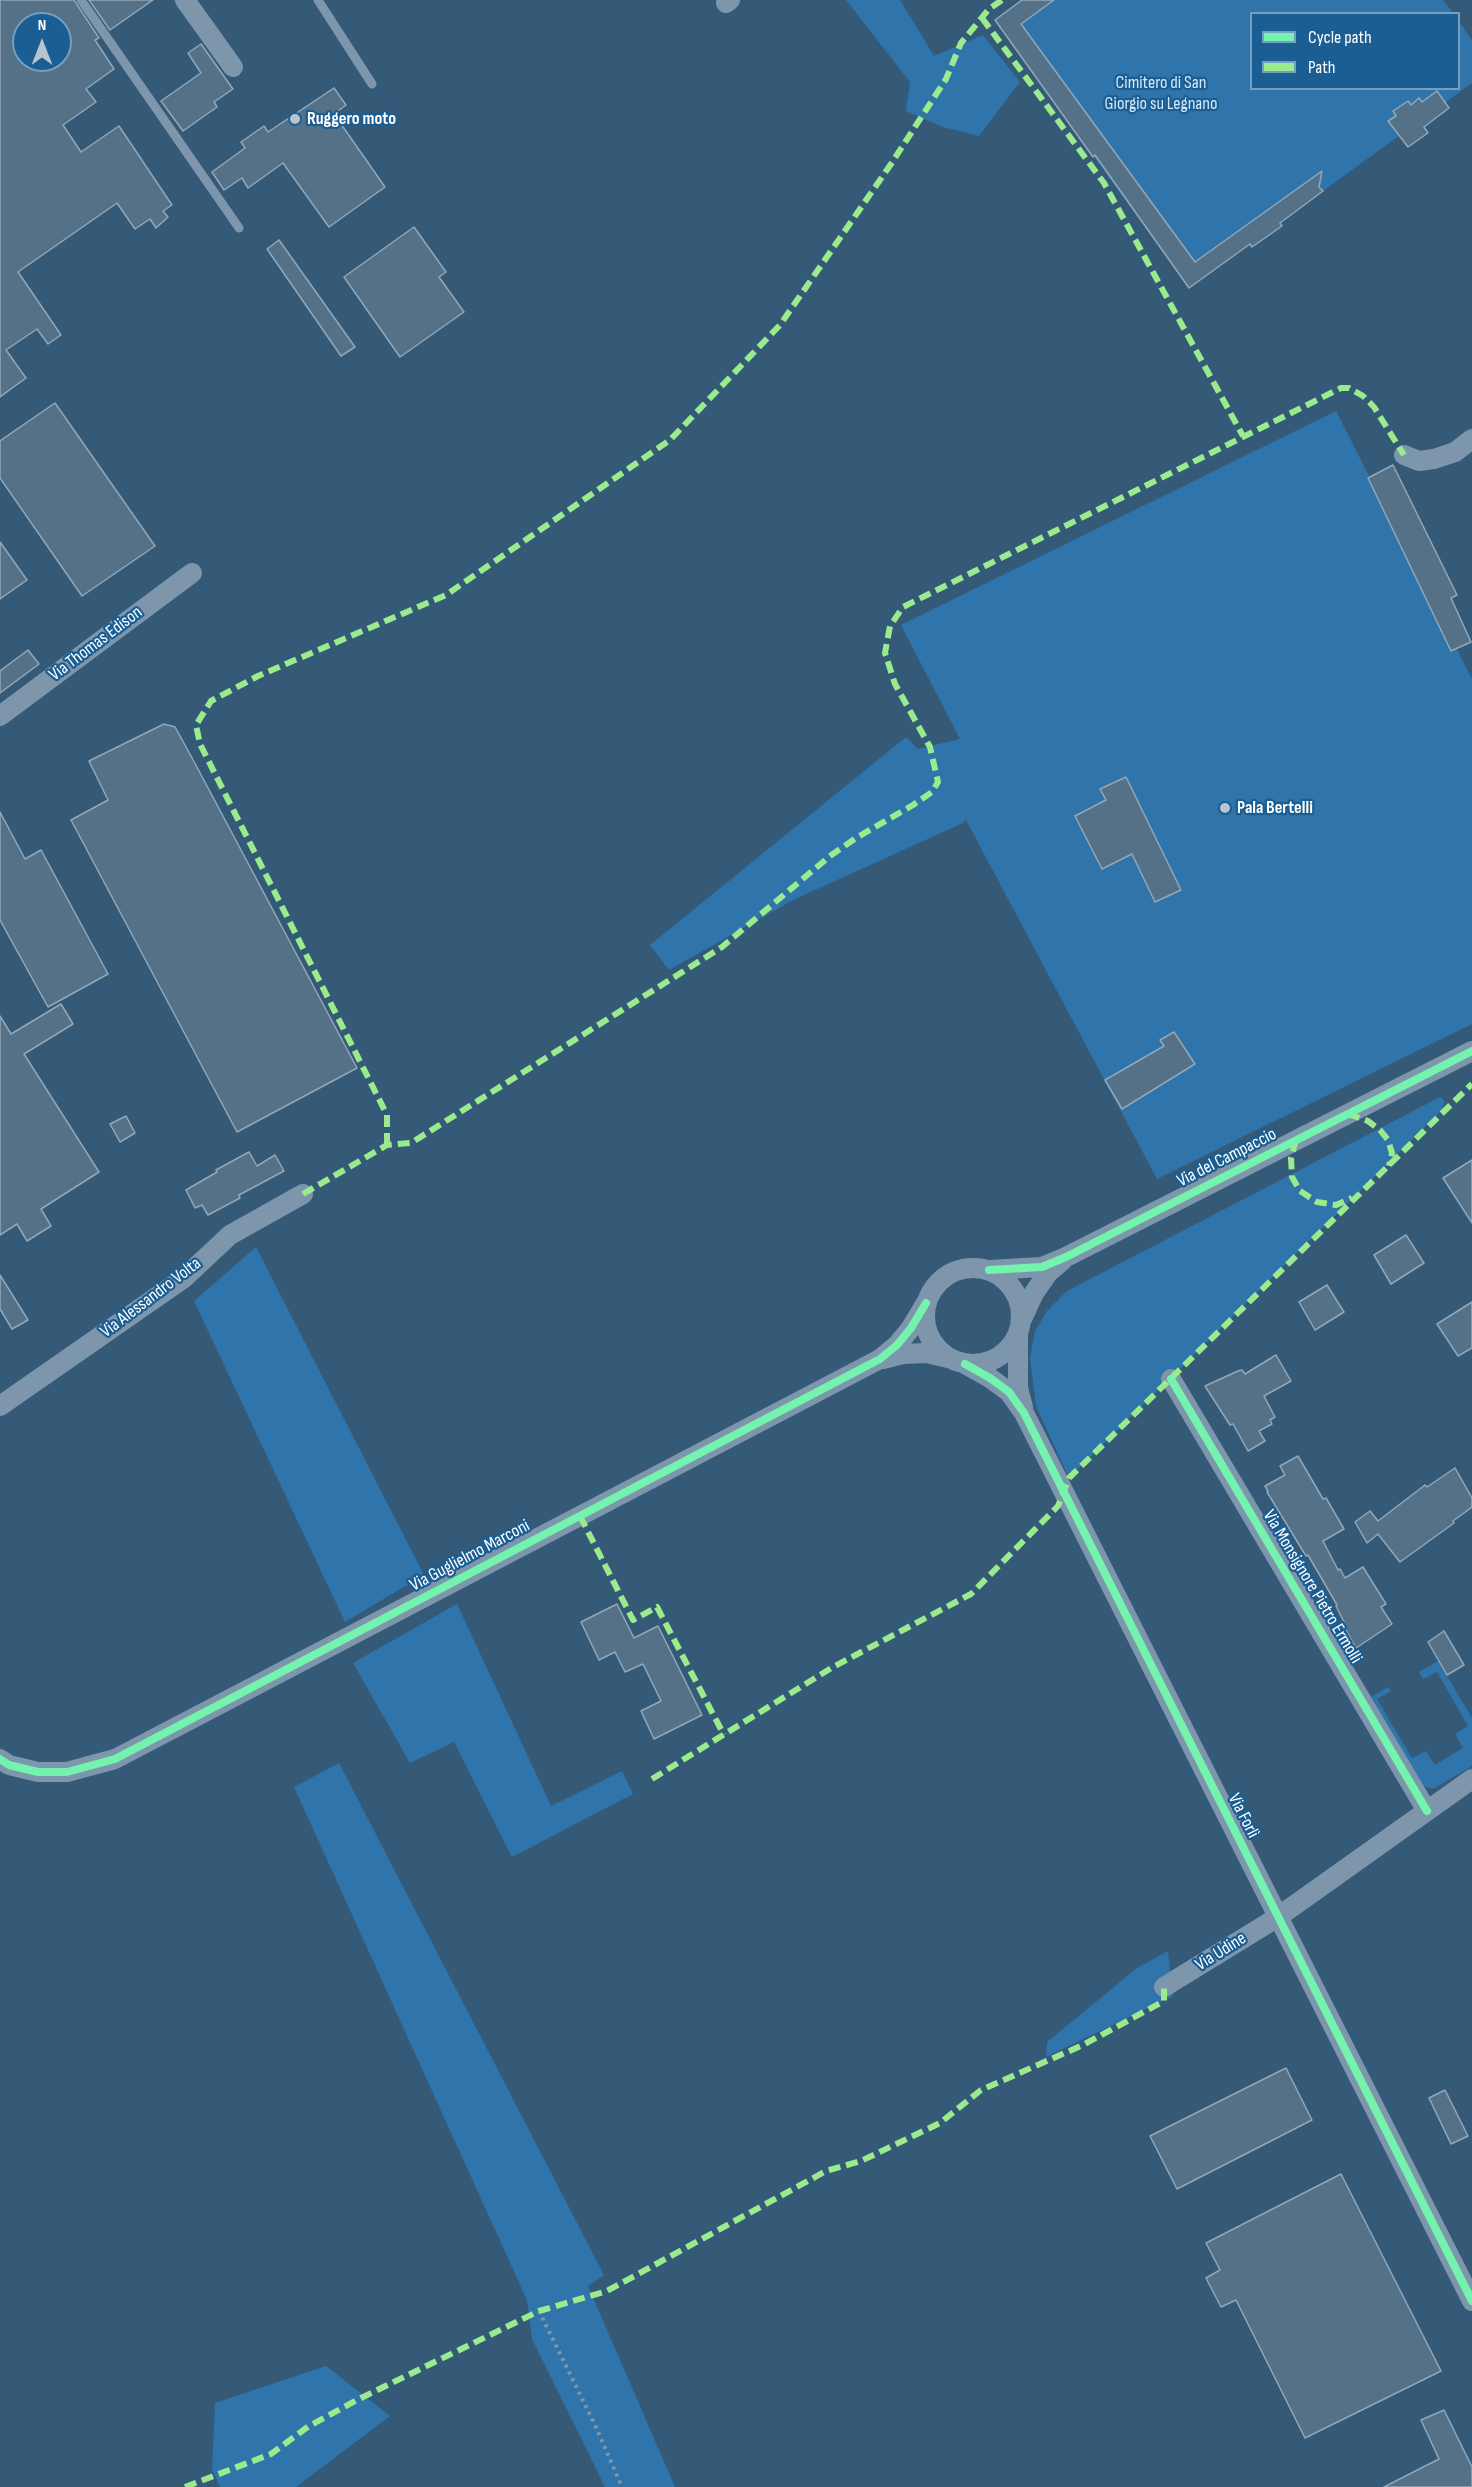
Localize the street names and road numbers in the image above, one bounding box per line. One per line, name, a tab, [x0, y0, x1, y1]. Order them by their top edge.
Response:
street label: Via Thomas Edison	[45, 602, 147, 686]
street label: Via del Campaccio	[1174, 1124, 1280, 1192]
street label: Via Alessandro Volta	[96, 1253, 206, 1343]
street label: Via Monsignore Pietro Ermolli	[1258, 1506, 1366, 1668]
street label: Via Guglielmo Marconi	[406, 1515, 534, 1597]
street label: Via Forlì	[1223, 1790, 1263, 1842]
street label: Via Udine	[1192, 1928, 1250, 1976]

